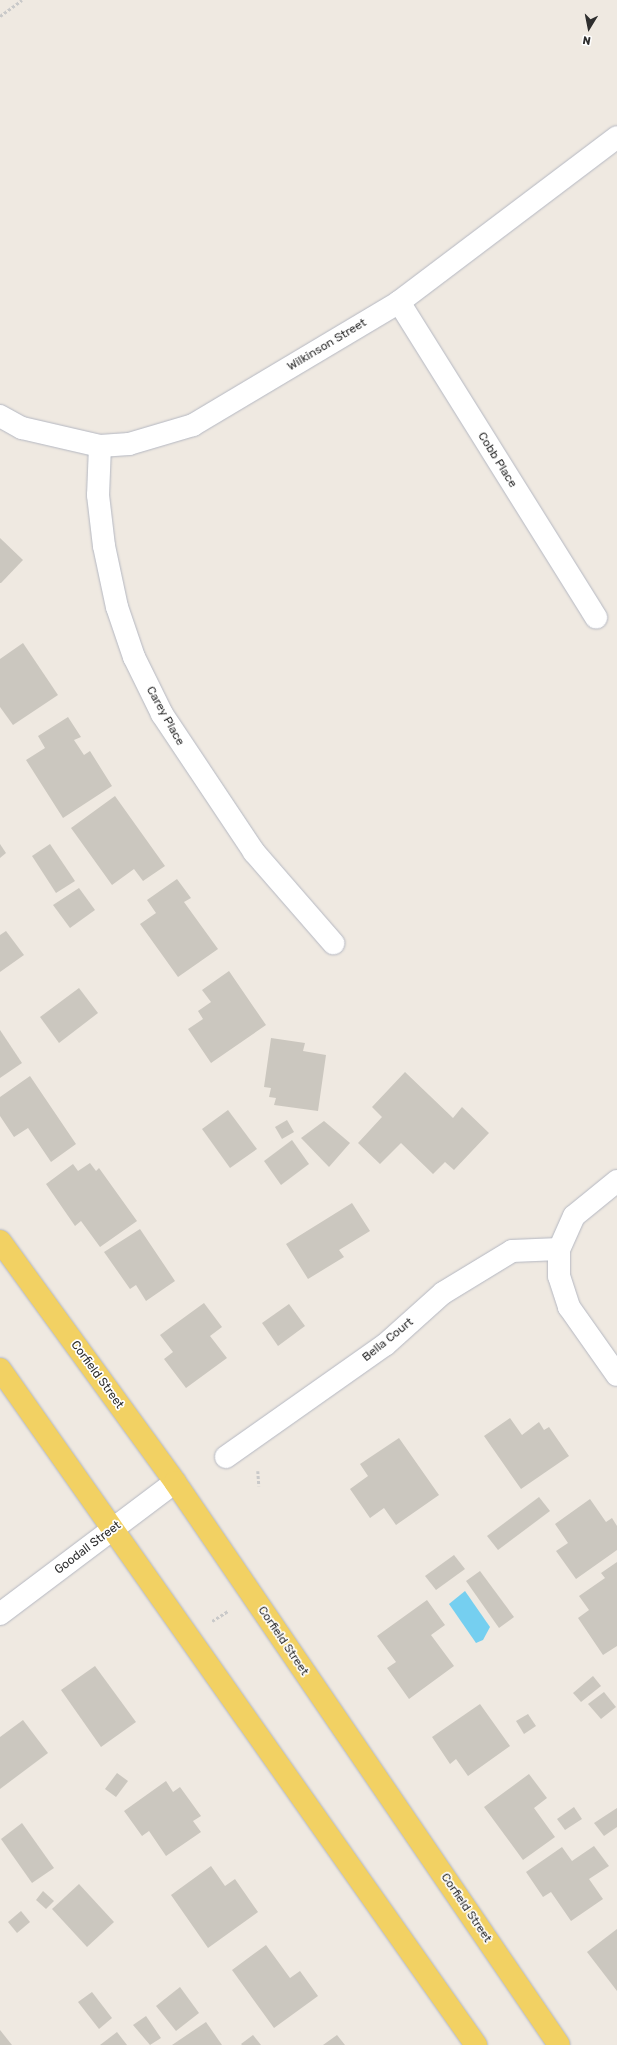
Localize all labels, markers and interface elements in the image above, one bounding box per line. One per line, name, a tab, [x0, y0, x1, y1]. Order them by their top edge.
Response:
north arrow	[569, 8, 609, 48]
text: N	[582, 33, 592, 47]
street label: Wilkinson Street	[285, 316, 369, 374]
street label: Cobb Place	[474, 430, 520, 490]
street label: Carey Place	[143, 684, 187, 748]
street label: Bella Court	[360, 1315, 416, 1365]
street label: Corfield Street	[68, 1338, 126, 1412]
street label: Goodall Street	[52, 1518, 124, 1578]
street label: Corfield Street	[255, 1604, 311, 1678]
street label: Corfield Street	[438, 1871, 494, 1945]

